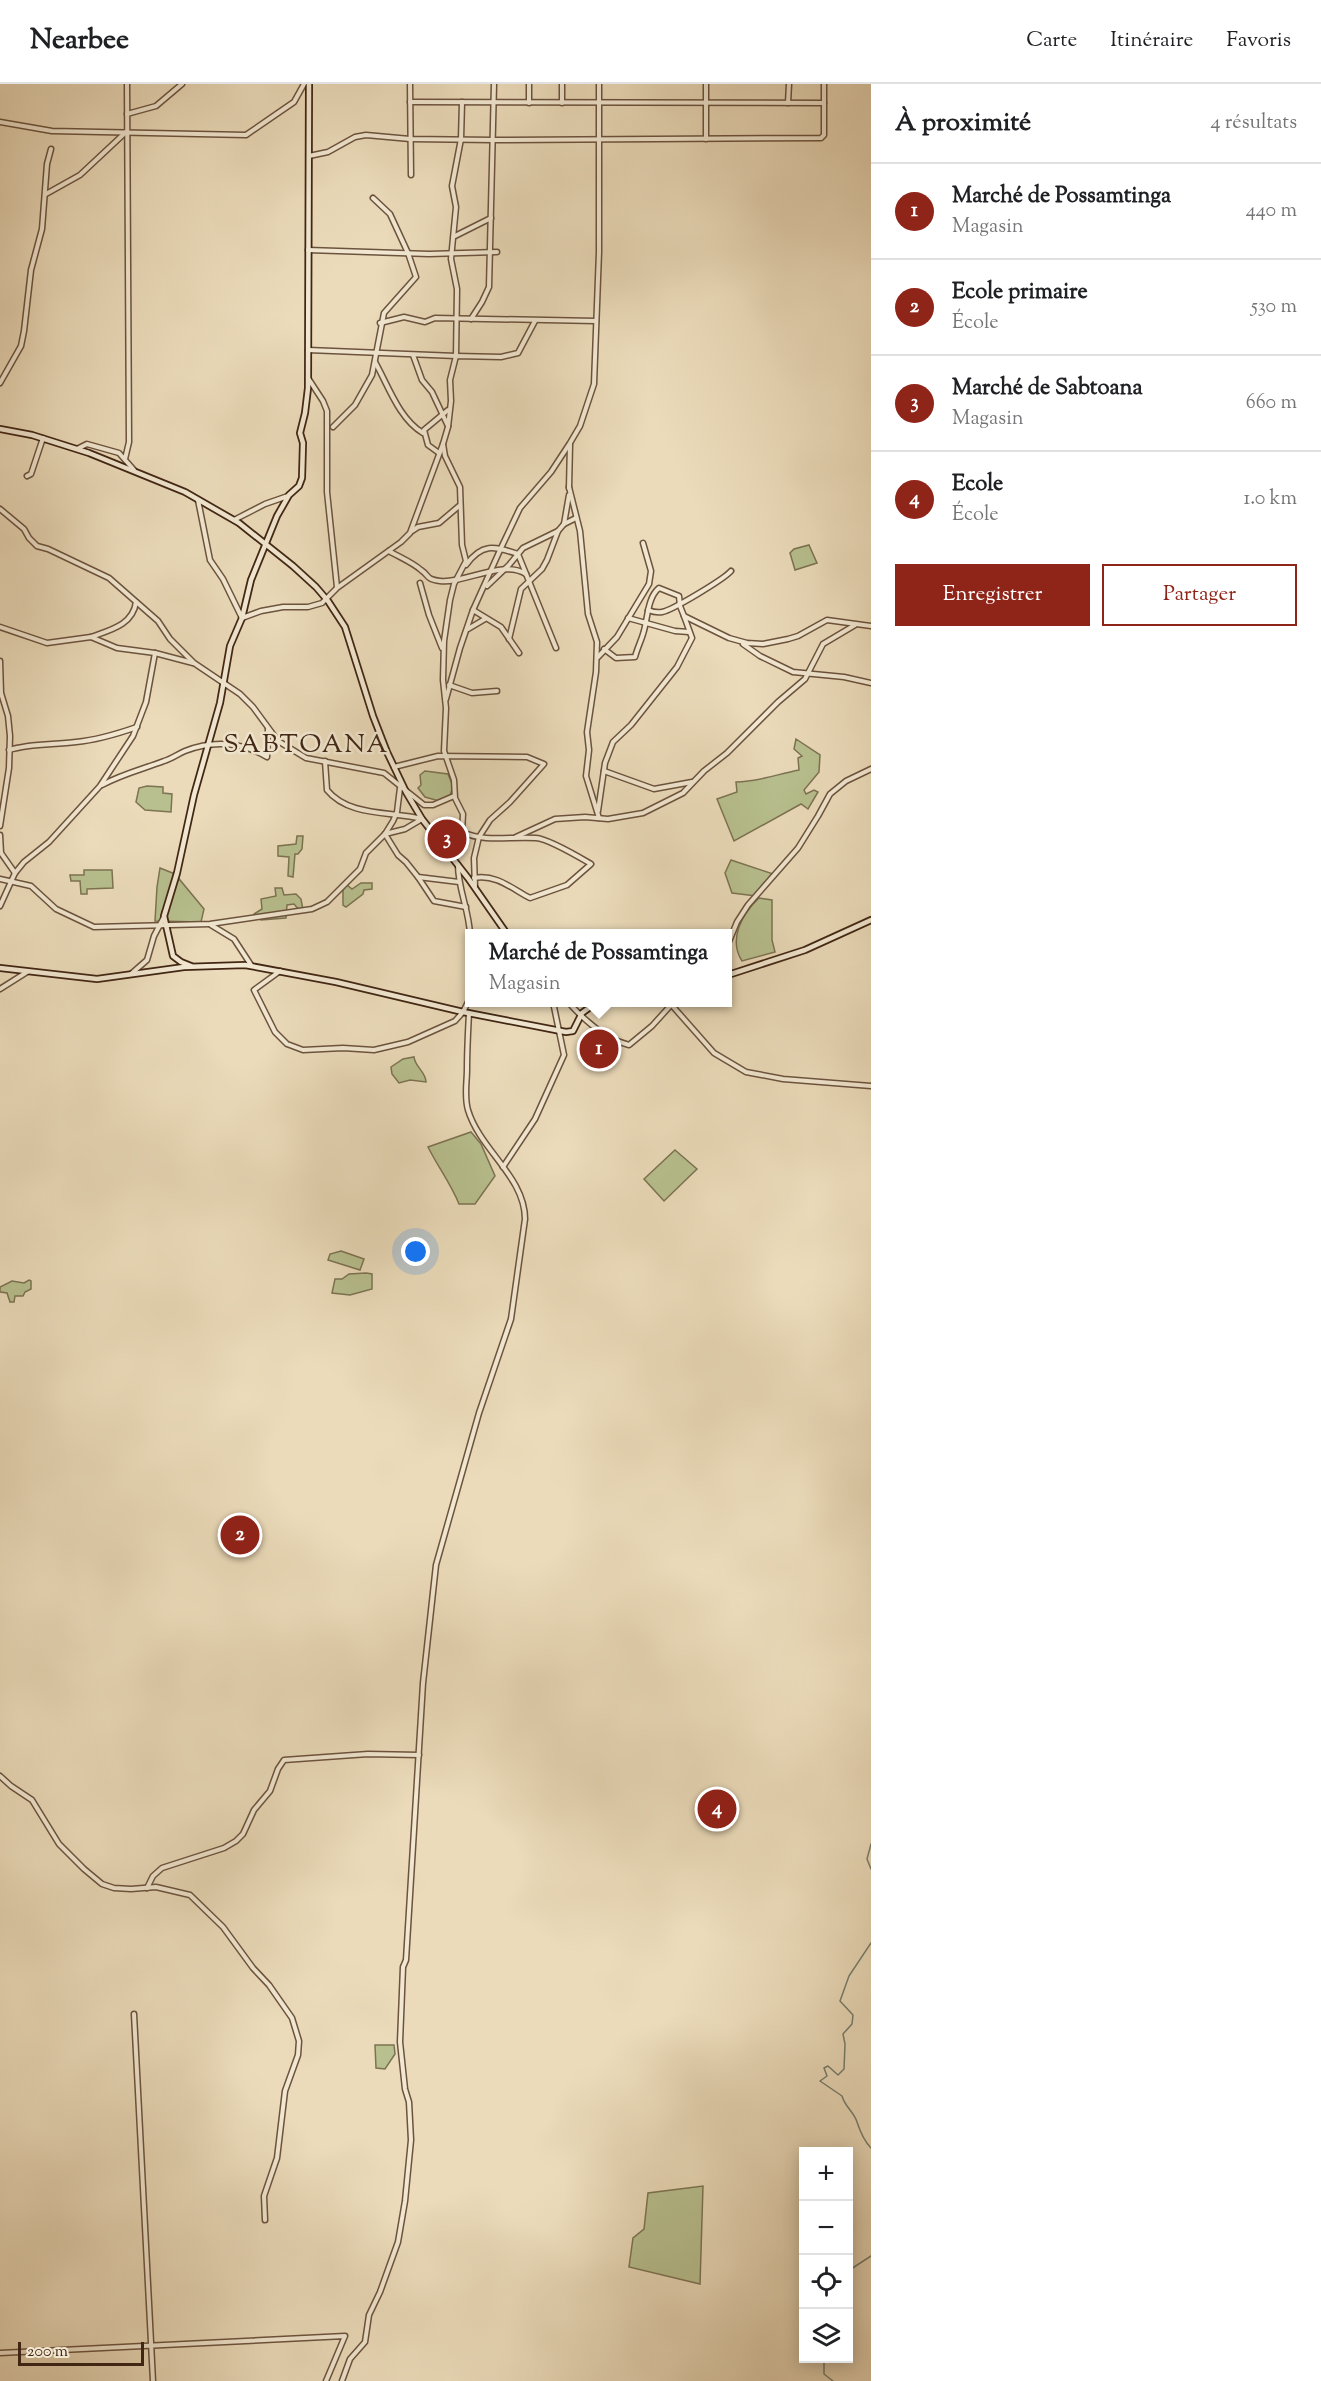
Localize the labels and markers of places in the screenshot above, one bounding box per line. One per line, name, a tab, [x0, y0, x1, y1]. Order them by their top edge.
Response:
pin: 3	[428, 816, 466, 861]
pin: 1	[580, 1026, 618, 1072]
pin: 2	[220, 1512, 260, 1558]
pin: 4	[698, 1786, 736, 1832]

